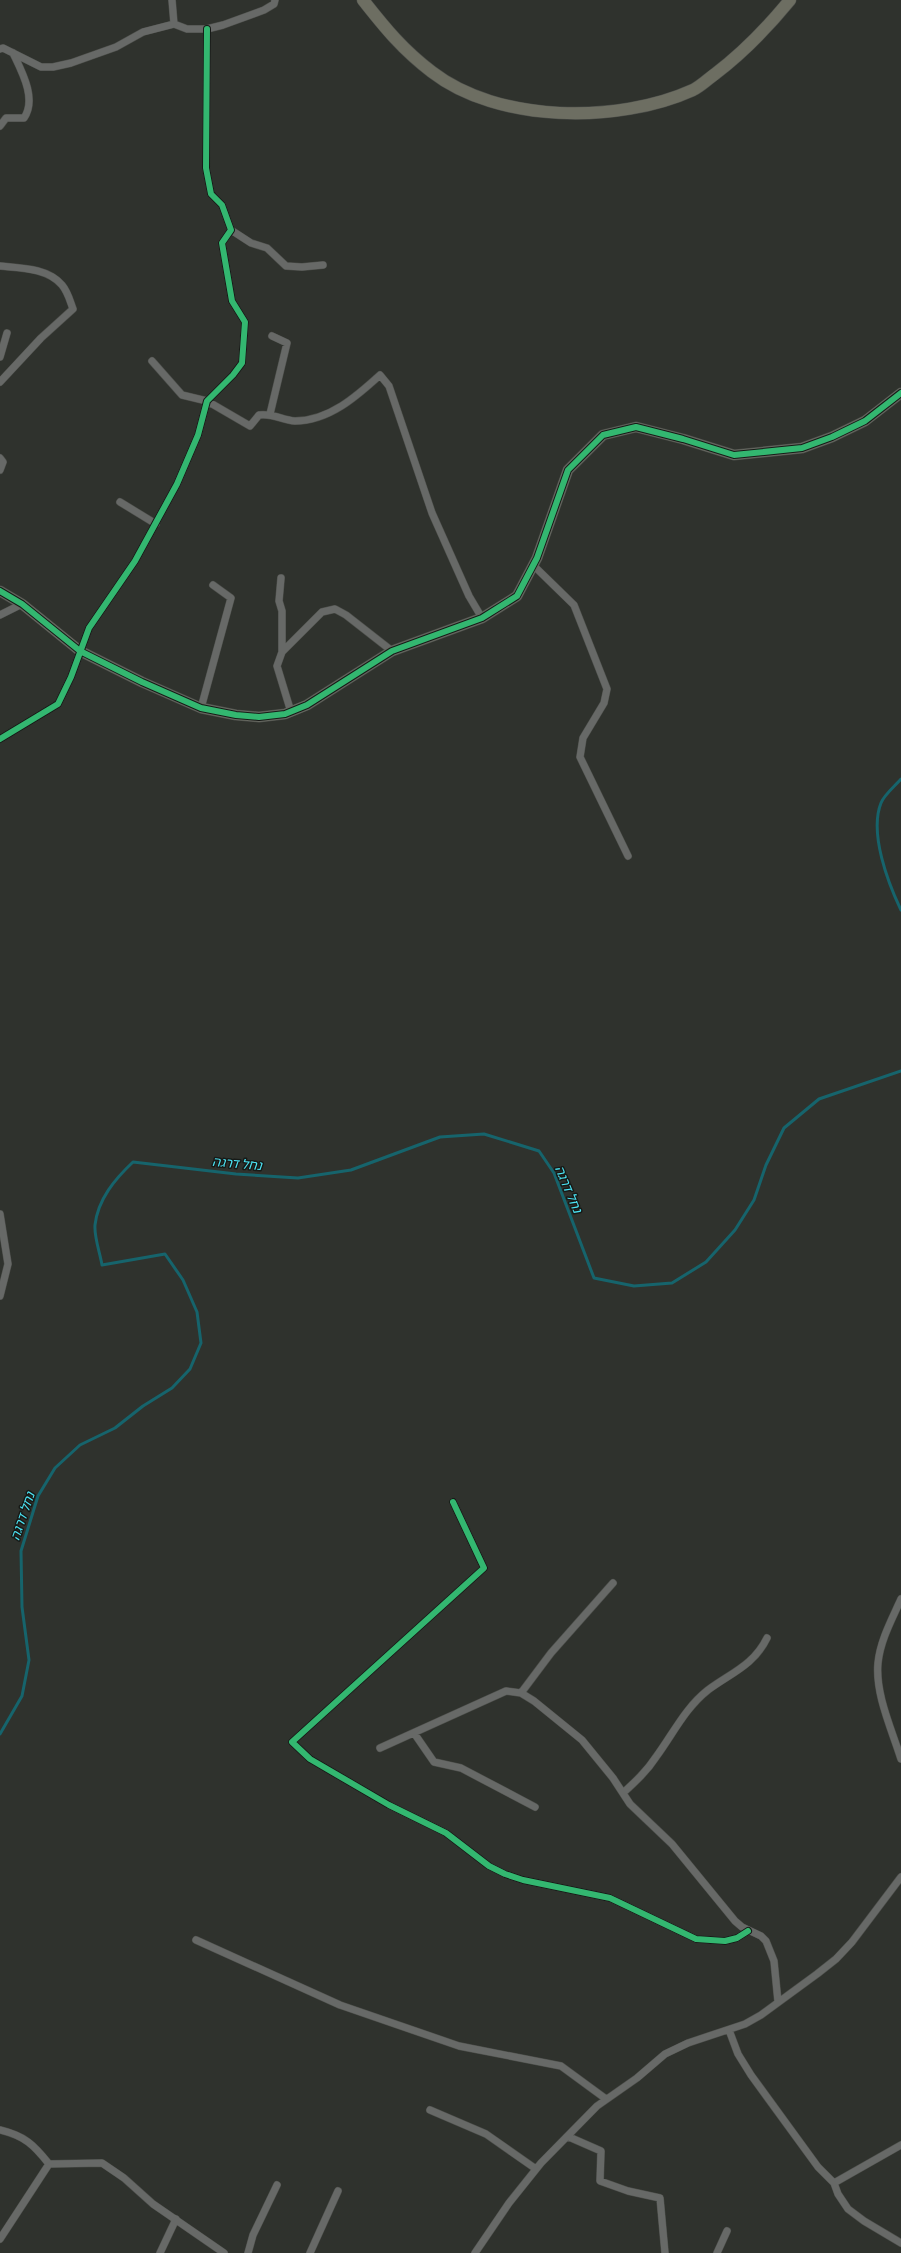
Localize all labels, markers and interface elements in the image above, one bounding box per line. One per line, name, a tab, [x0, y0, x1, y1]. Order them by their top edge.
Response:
water label: נחל דרגה	[211, 1153, 264, 1174]
water label: נחל דרגה	[551, 1163, 587, 1216]
water label: נחל דרגה	[6, 1489, 39, 1542]

